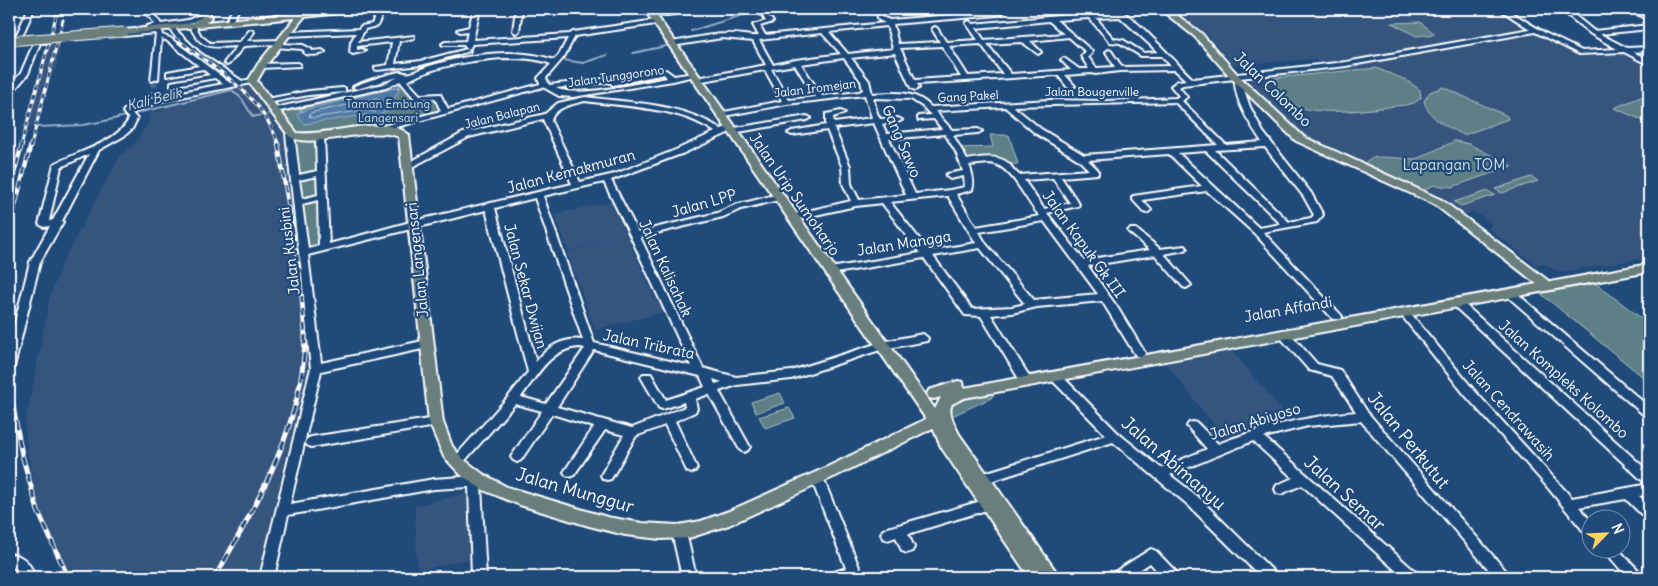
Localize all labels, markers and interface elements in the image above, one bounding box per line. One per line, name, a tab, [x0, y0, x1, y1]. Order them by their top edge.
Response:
street label: Jalan Colombo	[1230, 47, 1316, 131]
street label: Jalan Tunggorono	[567, 62, 665, 90]
street label: Jalan Iromejan	[773, 76, 857, 100]
water label: Kali Belik	[125, 83, 184, 115]
street label: Jalan Bougenville	[1045, 84, 1139, 99]
street label: Gang Pakel	[937, 87, 999, 105]
park label: Taman Embung Langensari	[346, 96, 430, 125]
street label: Jalan Balapan	[463, 98, 541, 132]
street label: Gang Sawo	[878, 102, 926, 180]
street label: Jalan Urip Sumoharjo	[745, 129, 845, 259]
street label: Jalan Kemakmuran	[505, 145, 637, 197]
park label: Lapangan TOM	[1403, 155, 1505, 174]
street label: Jalan LPP	[669, 185, 739, 221]
street label: Jalan Kapuk Gk III	[1039, 187, 1129, 301]
street label: Jalan Langensari	[402, 201, 432, 319]
street label: Jalan Kusbini	[274, 206, 304, 296]
street label: Jalan Kalisahak	[635, 216, 697, 320]
street label: Jalan Sekar Dwijan	[500, 221, 552, 351]
street label: Jalan Mangga	[856, 226, 953, 260]
street label: Jalan Affandi	[1243, 292, 1333, 326]
street label: Jalan Kompleks Kolombo	[1495, 316, 1633, 442]
street label: Jalan Tribrata	[602, 325, 697, 363]
street label: Jalan Cendrawasih	[1459, 356, 1559, 465]
street label: Jalan Perkutut	[1363, 387, 1455, 493]
street label: Jalan Abiyoso	[1207, 398, 1303, 444]
street label: Jalan Abimanyu	[1117, 411, 1231, 515]
street label: Jalan Semar	[1300, 450, 1391, 536]
street label: Jalan Munggur	[513, 462, 637, 518]
north arrow	[1580, 508, 1630, 558]
text: N	[1608, 521, 1628, 537]

